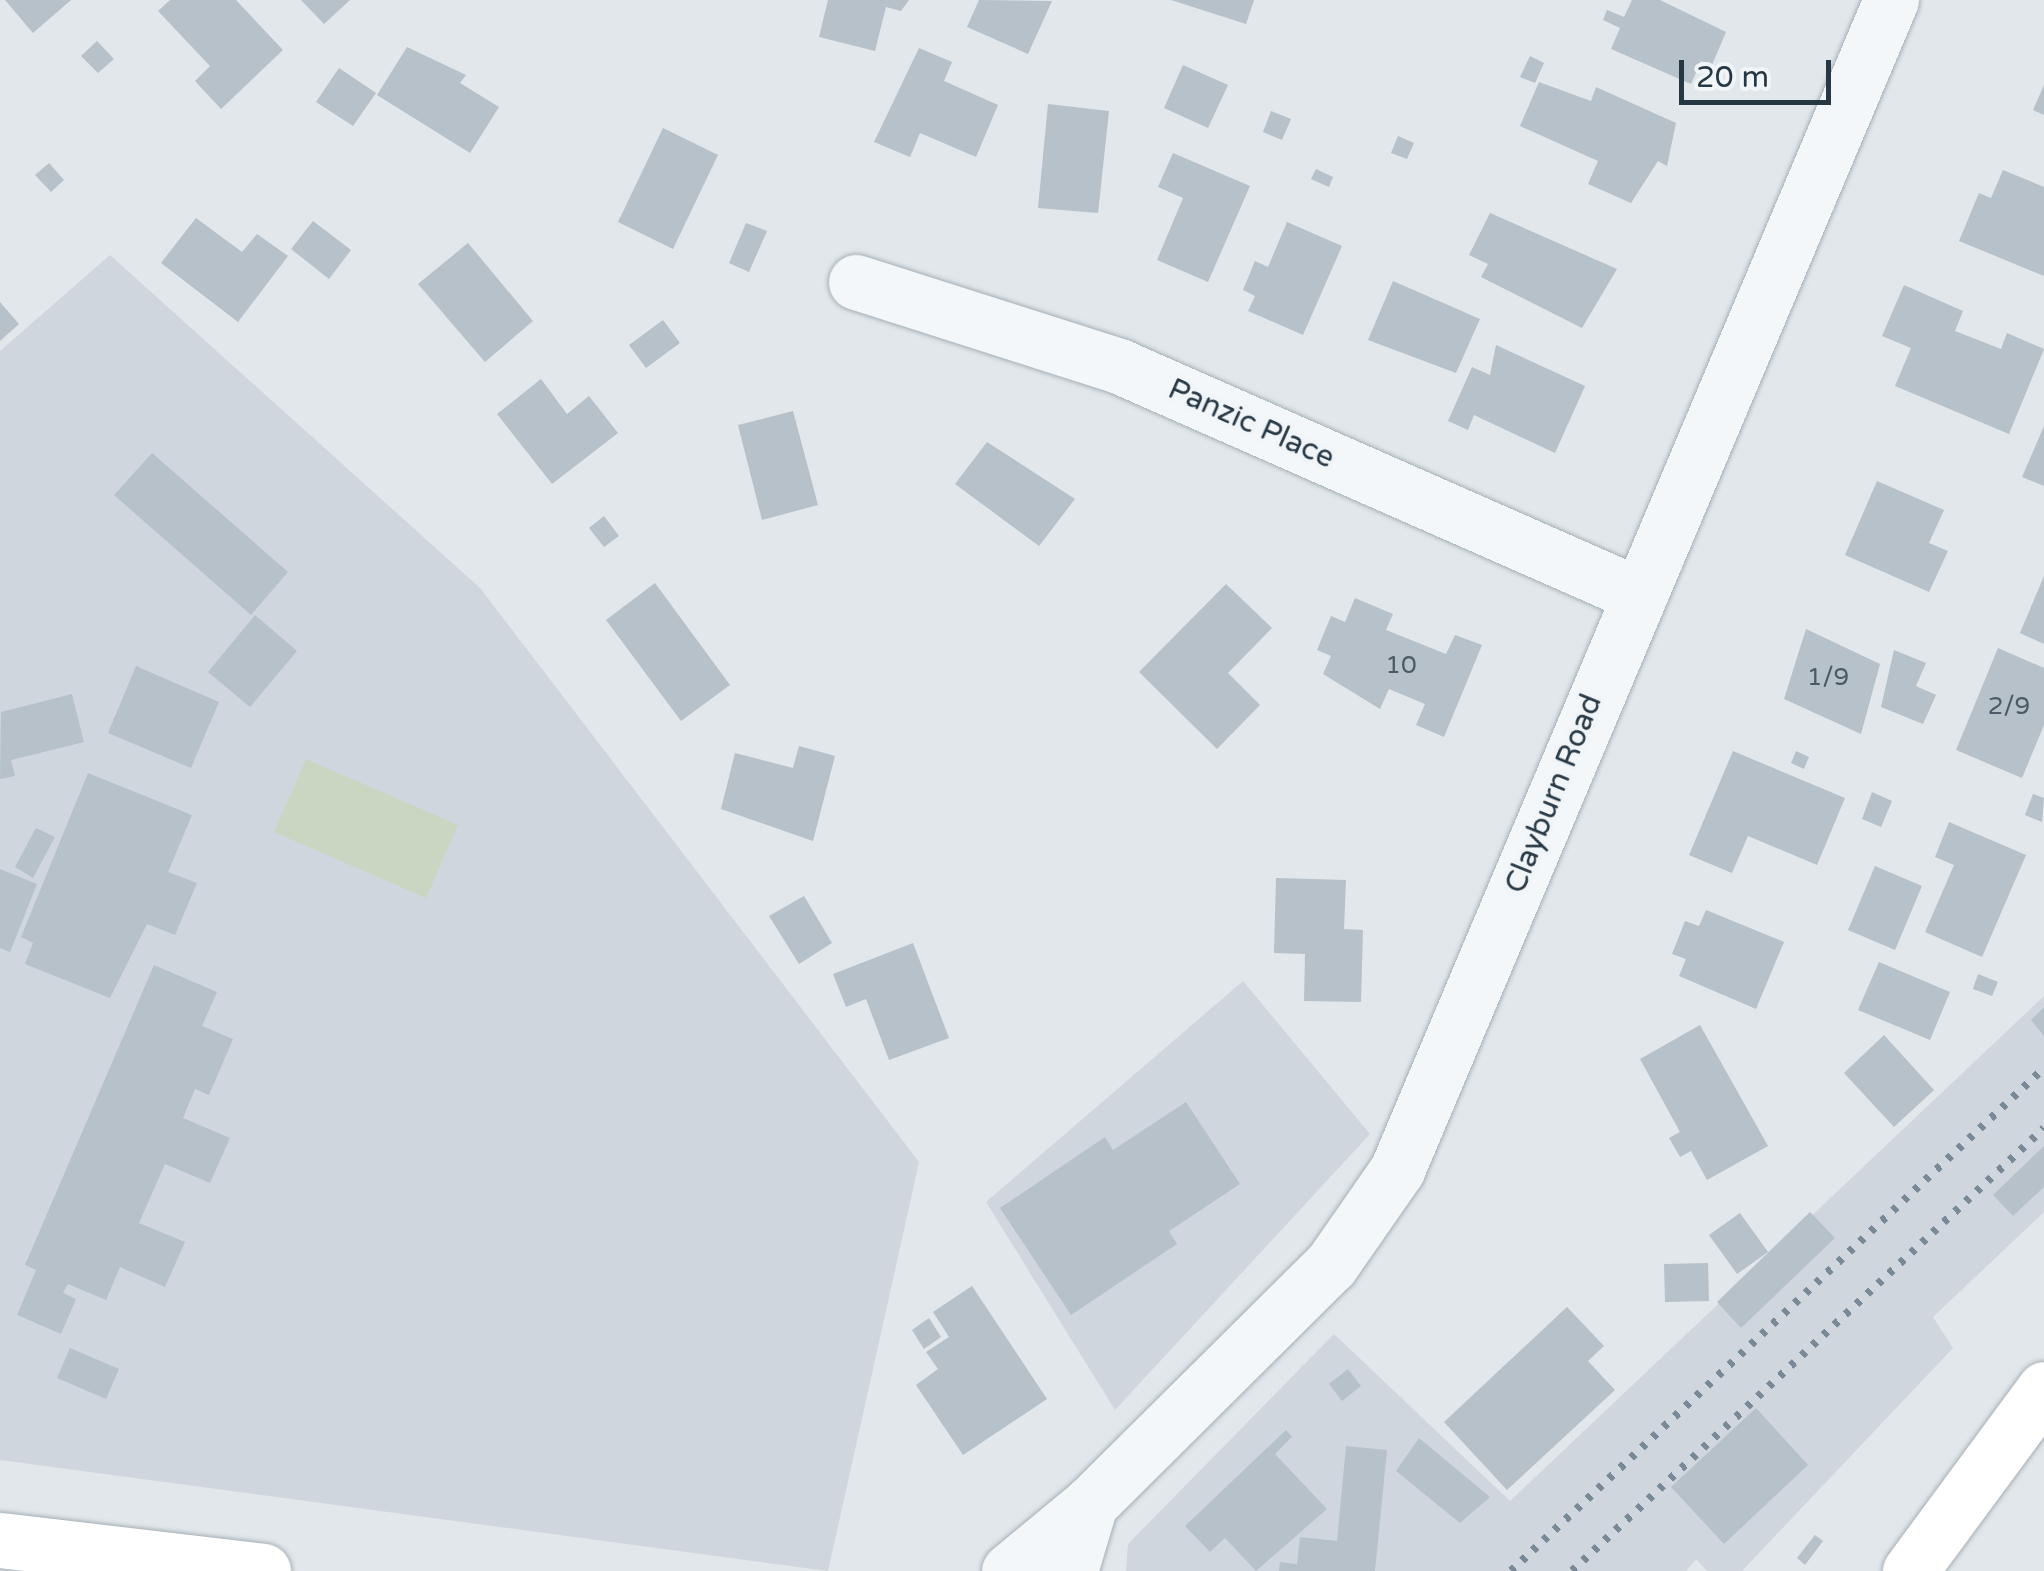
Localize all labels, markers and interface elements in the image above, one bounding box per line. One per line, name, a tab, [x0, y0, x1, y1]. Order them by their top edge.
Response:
scale bar	[1684, 40, 1836, 102]
text: 20 m	[1696, 59, 1769, 96]
street label: Panzic Place	[1162, 371, 1340, 477]
house number: 10	[1385, 650, 1417, 680]
house number: 1/9	[1807, 662, 1849, 692]
street label: Clayburn Road	[1498, 689, 1610, 899]
house number: 2/9	[1988, 691, 2030, 721]

